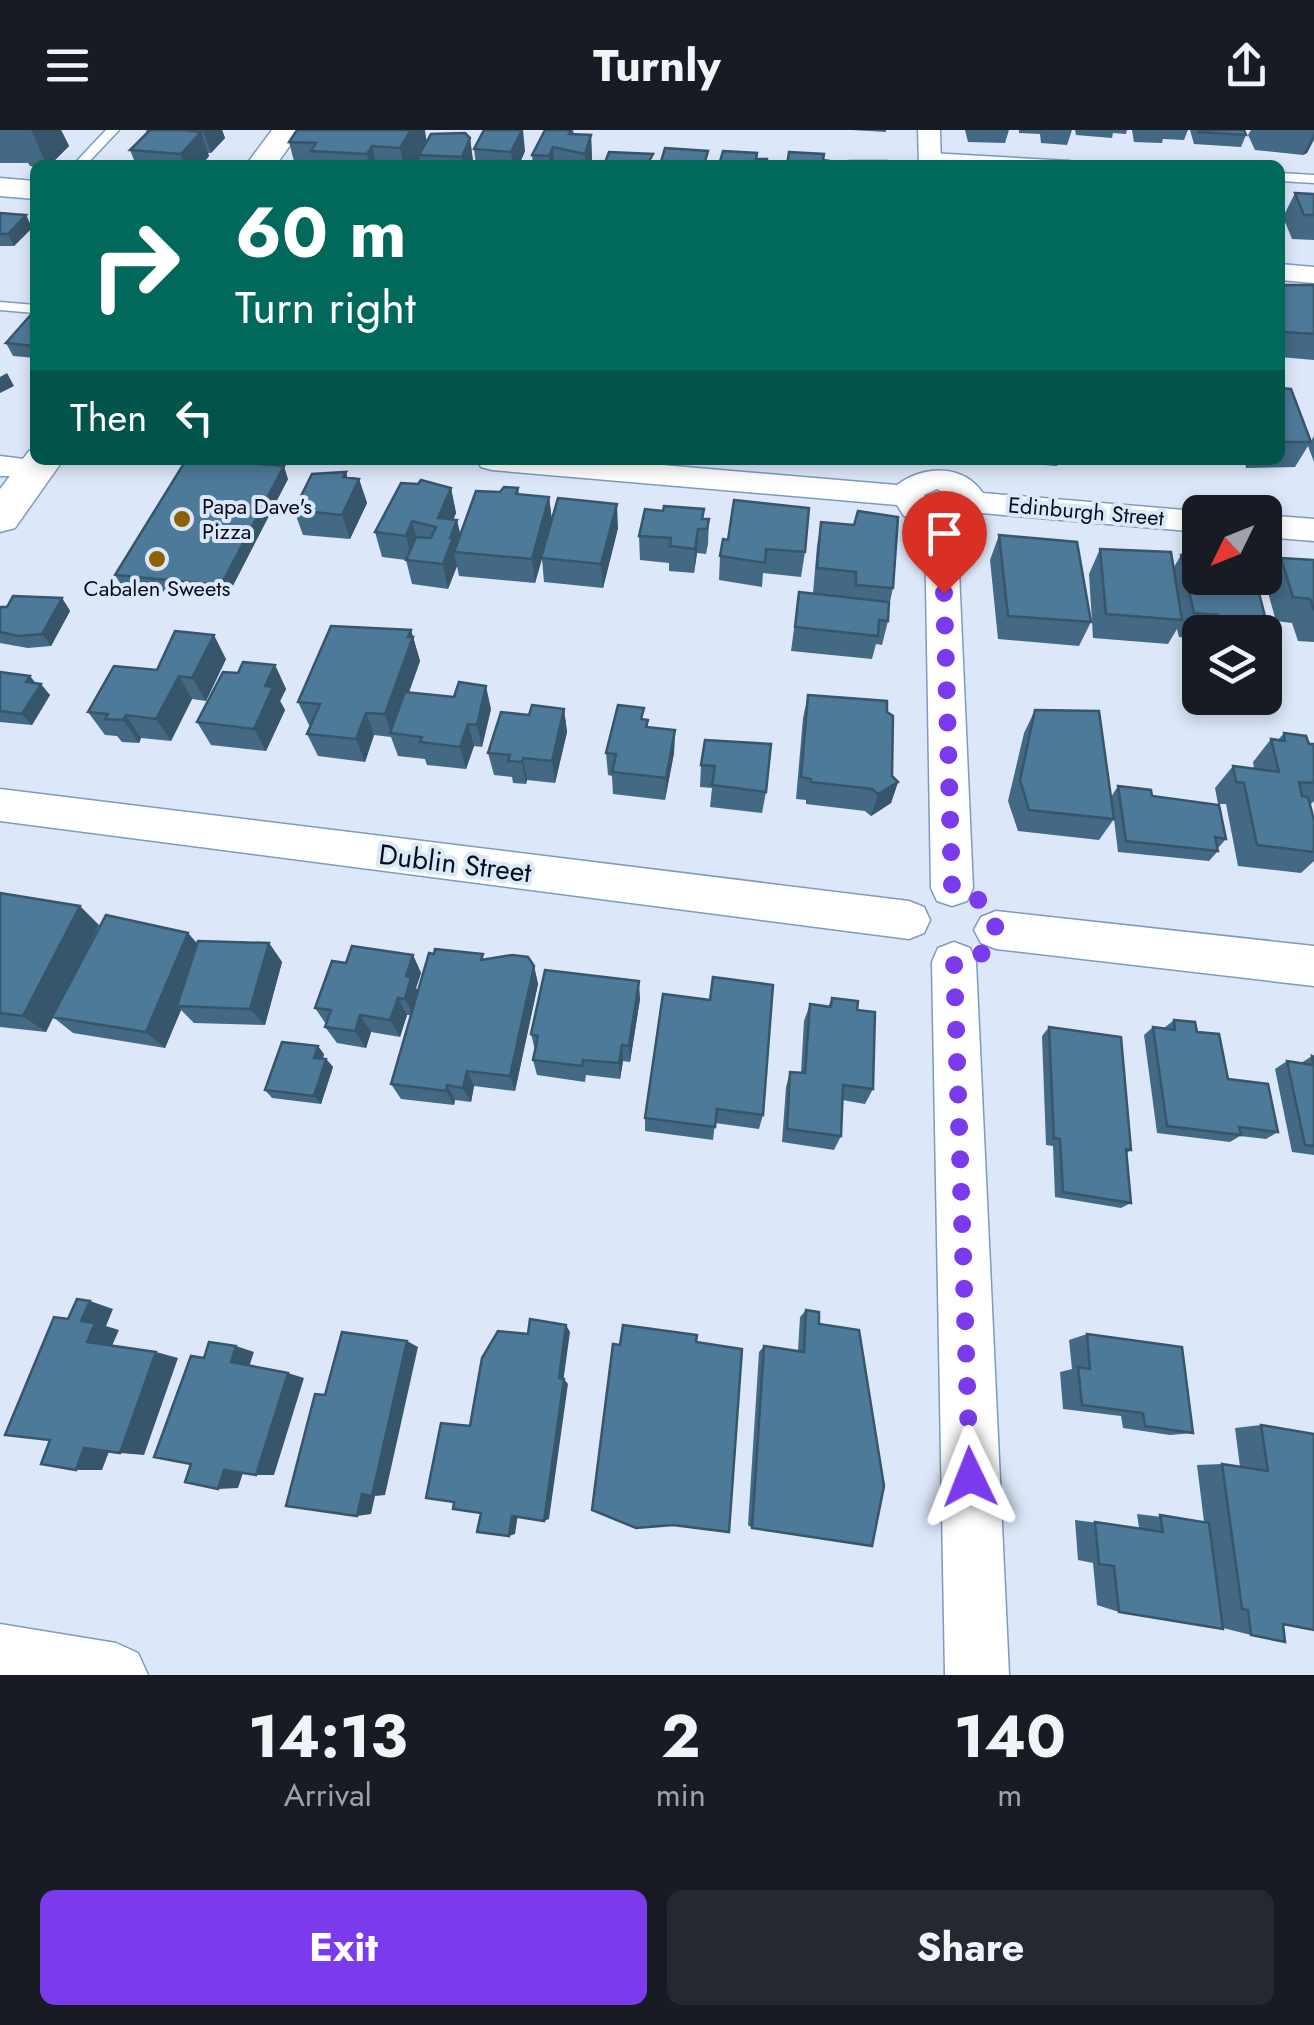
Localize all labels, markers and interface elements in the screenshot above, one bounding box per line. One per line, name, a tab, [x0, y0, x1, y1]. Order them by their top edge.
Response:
text: Turnly	[593, 33, 721, 98]
icon: menu	[40, 38, 95, 93]
icon: share	[1219, 38, 1274, 93]
text: 60 m	[235, 182, 407, 283]
icon: right	[70, 200, 200, 330]
text: Turn right	[235, 275, 416, 340]
text: Then	[70, 390, 147, 445]
icon: left	[167, 390, 222, 445]
street label: Edinburgh Street	[1007, 488, 1166, 534]
place label: Papa Dave's Pizza	[202, 490, 312, 547]
pin	[902, 491, 987, 594]
north arrow	[1182, 495, 1282, 595]
map controls	[1182, 495, 1282, 715]
icon: arrive	[917, 506, 972, 561]
marker: Papa Dave's Pizza	[171, 508, 193, 530]
marker: Cabalen Sweets	[146, 548, 168, 570]
place label: Cabalen Sweets	[84, 572, 231, 604]
button: layers	[1182, 615, 1282, 715]
street label: Dublin Street	[376, 834, 534, 893]
position arrow	[918, 1425, 1022, 1529]
text: 14:13	[248, 1693, 408, 1780]
text: 2	[661, 1693, 700, 1780]
text: 140	[954, 1693, 1066, 1780]
text: Arrival	[284, 1772, 372, 1818]
text: min	[656, 1772, 706, 1818]
text: m	[997, 1772, 1022, 1818]
button: Exit	[40, 1890, 647, 2005]
button: Share	[667, 1890, 1274, 2005]

